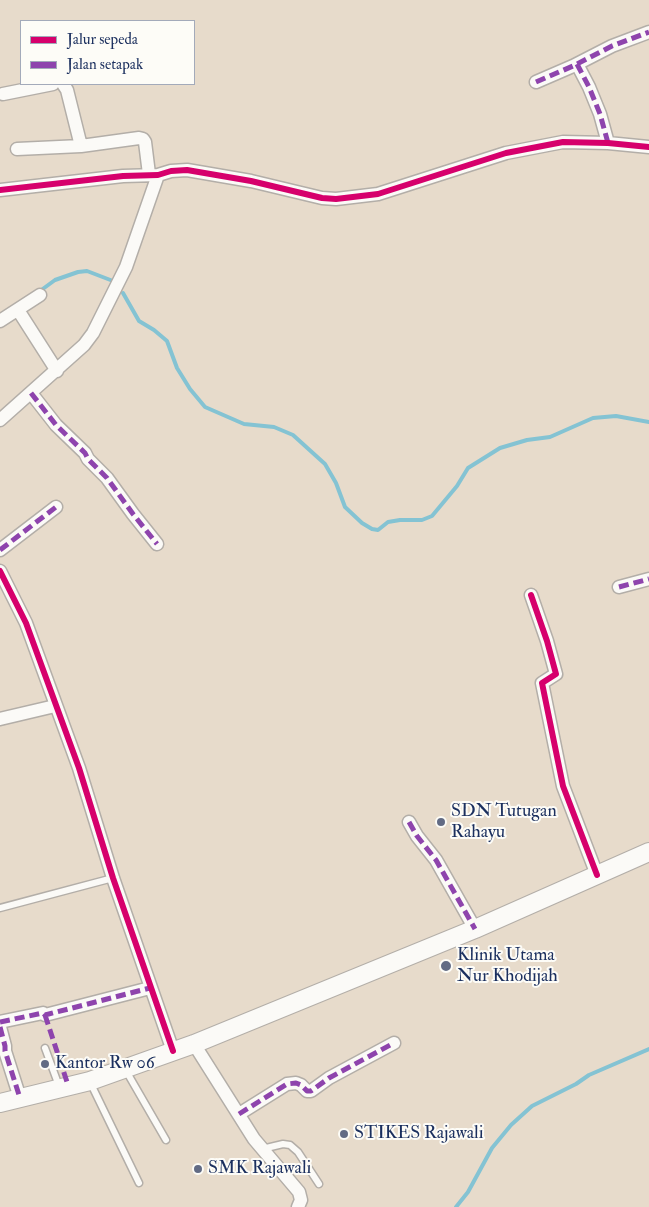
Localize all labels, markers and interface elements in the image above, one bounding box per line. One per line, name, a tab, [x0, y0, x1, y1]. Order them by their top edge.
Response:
legend	[20, 20, 195, 85]
text: Jalur sepeda	[67, 30, 138, 49]
text: Jalan setapak	[67, 55, 143, 74]
place label: SDN Tutugan Rahayu	[451, 801, 557, 844]
marker: SDN Tutugan Rahayu	[435, 816, 447, 828]
place label: Klinik Utama Nur Khodijah	[457, 945, 558, 988]
marker: Klinik Utama Nur Khodijah	[439, 959, 453, 973]
place label: Kantor Rw 06	[55, 1053, 155, 1075]
marker: Kantor Rw 06	[39, 1058, 51, 1070]
place label: STIKES Rajawali	[354, 1123, 484, 1145]
marker: STIKES Rajawali	[338, 1128, 350, 1140]
place label: SMK Rajawali	[208, 1158, 311, 1180]
marker: SMK Rajawali	[192, 1163, 204, 1175]

